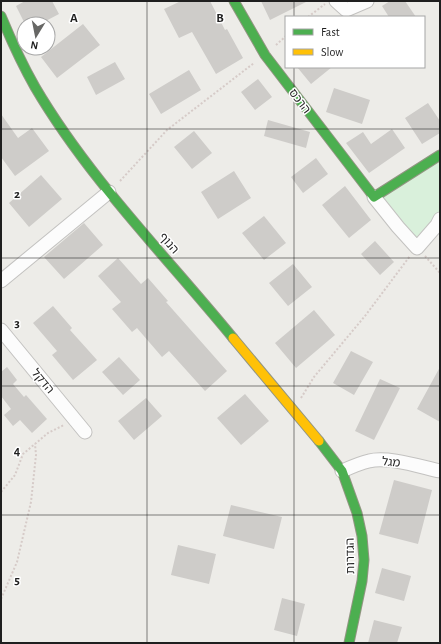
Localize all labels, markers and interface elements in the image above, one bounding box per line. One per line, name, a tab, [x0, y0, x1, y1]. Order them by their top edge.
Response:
text: A	[70, 12, 78, 25]
text: B	[216, 12, 224, 25]
north arrow	[16, 16, 56, 56]
legend	[285, 16, 425, 68]
text: Fast	[321, 26, 340, 38]
text: N	[30, 39, 39, 51]
text: Slow	[321, 46, 343, 58]
street label: הרכס	[287, 86, 313, 116]
text: 2	[14, 188, 20, 201]
street label: הנוף	[157, 230, 181, 256]
text: 3	[14, 317, 20, 330]
street label: הדקל	[29, 366, 57, 396]
text: 4	[14, 445, 21, 458]
street label: מגל	[381, 455, 401, 469]
street label: הגדרות	[344, 538, 356, 574]
text: 5	[14, 574, 20, 587]

